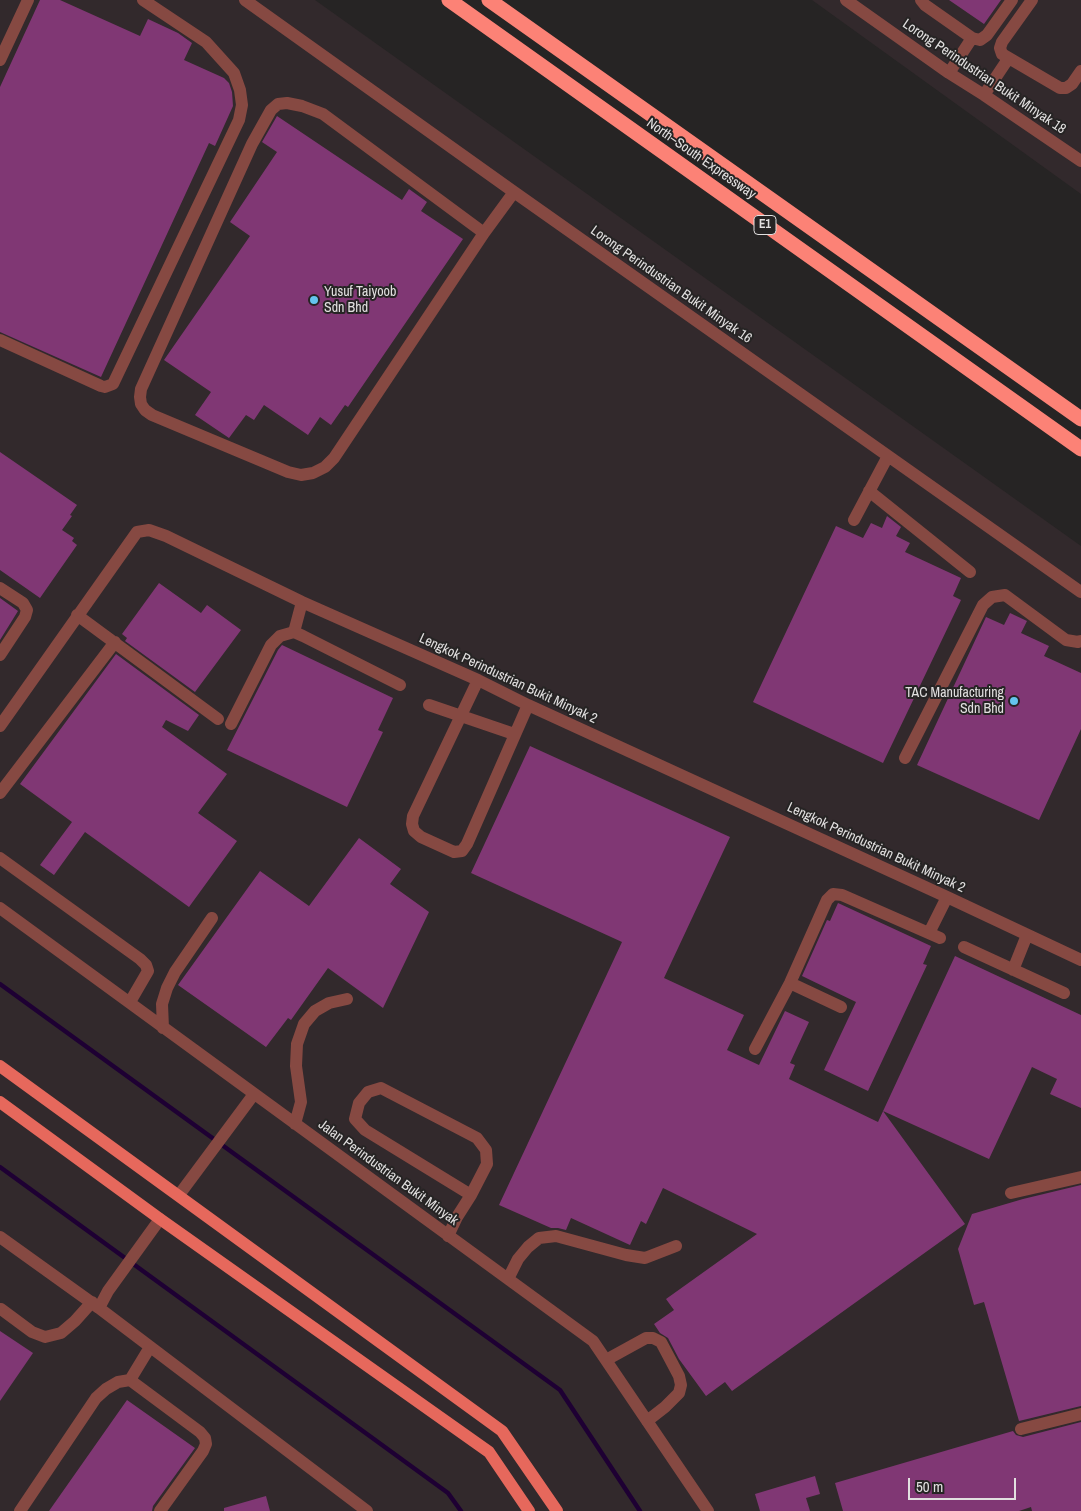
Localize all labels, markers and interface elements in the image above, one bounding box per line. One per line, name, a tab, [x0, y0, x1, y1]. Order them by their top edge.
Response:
street label: Lorong Perindustrian Bukit Minyak 18	[899, 16, 1069, 138]
street label: North–South Expressway	[643, 115, 759, 203]
road number: E1	[754, 216, 776, 234]
street label: Lorong Perindustrian Bukit Minyak 16	[587, 223, 755, 347]
place label: Yusuf Taiyoob Sdn Bhd	[324, 284, 396, 316]
marker: Yusuf Taiyoob Sdn Bhd	[308, 294, 320, 306]
street label: Lengkok Perindustrian Bukit Minyak 2	[416, 630, 600, 728]
place label: TAC Manufacturing Sdn Bhd	[905, 685, 1004, 718]
marker: TAC Manufacturing Sdn Bhd	[1008, 695, 1020, 707]
street label: Lengkok Perindustrian Bukit Minyak 2	[784, 799, 968, 897]
street label: Jalan Perindustrian Bukit Minyak	[315, 1117, 461, 1229]
scale bar	[911, 1468, 1018, 1500]
text: 50 m	[916, 1476, 943, 1497]

